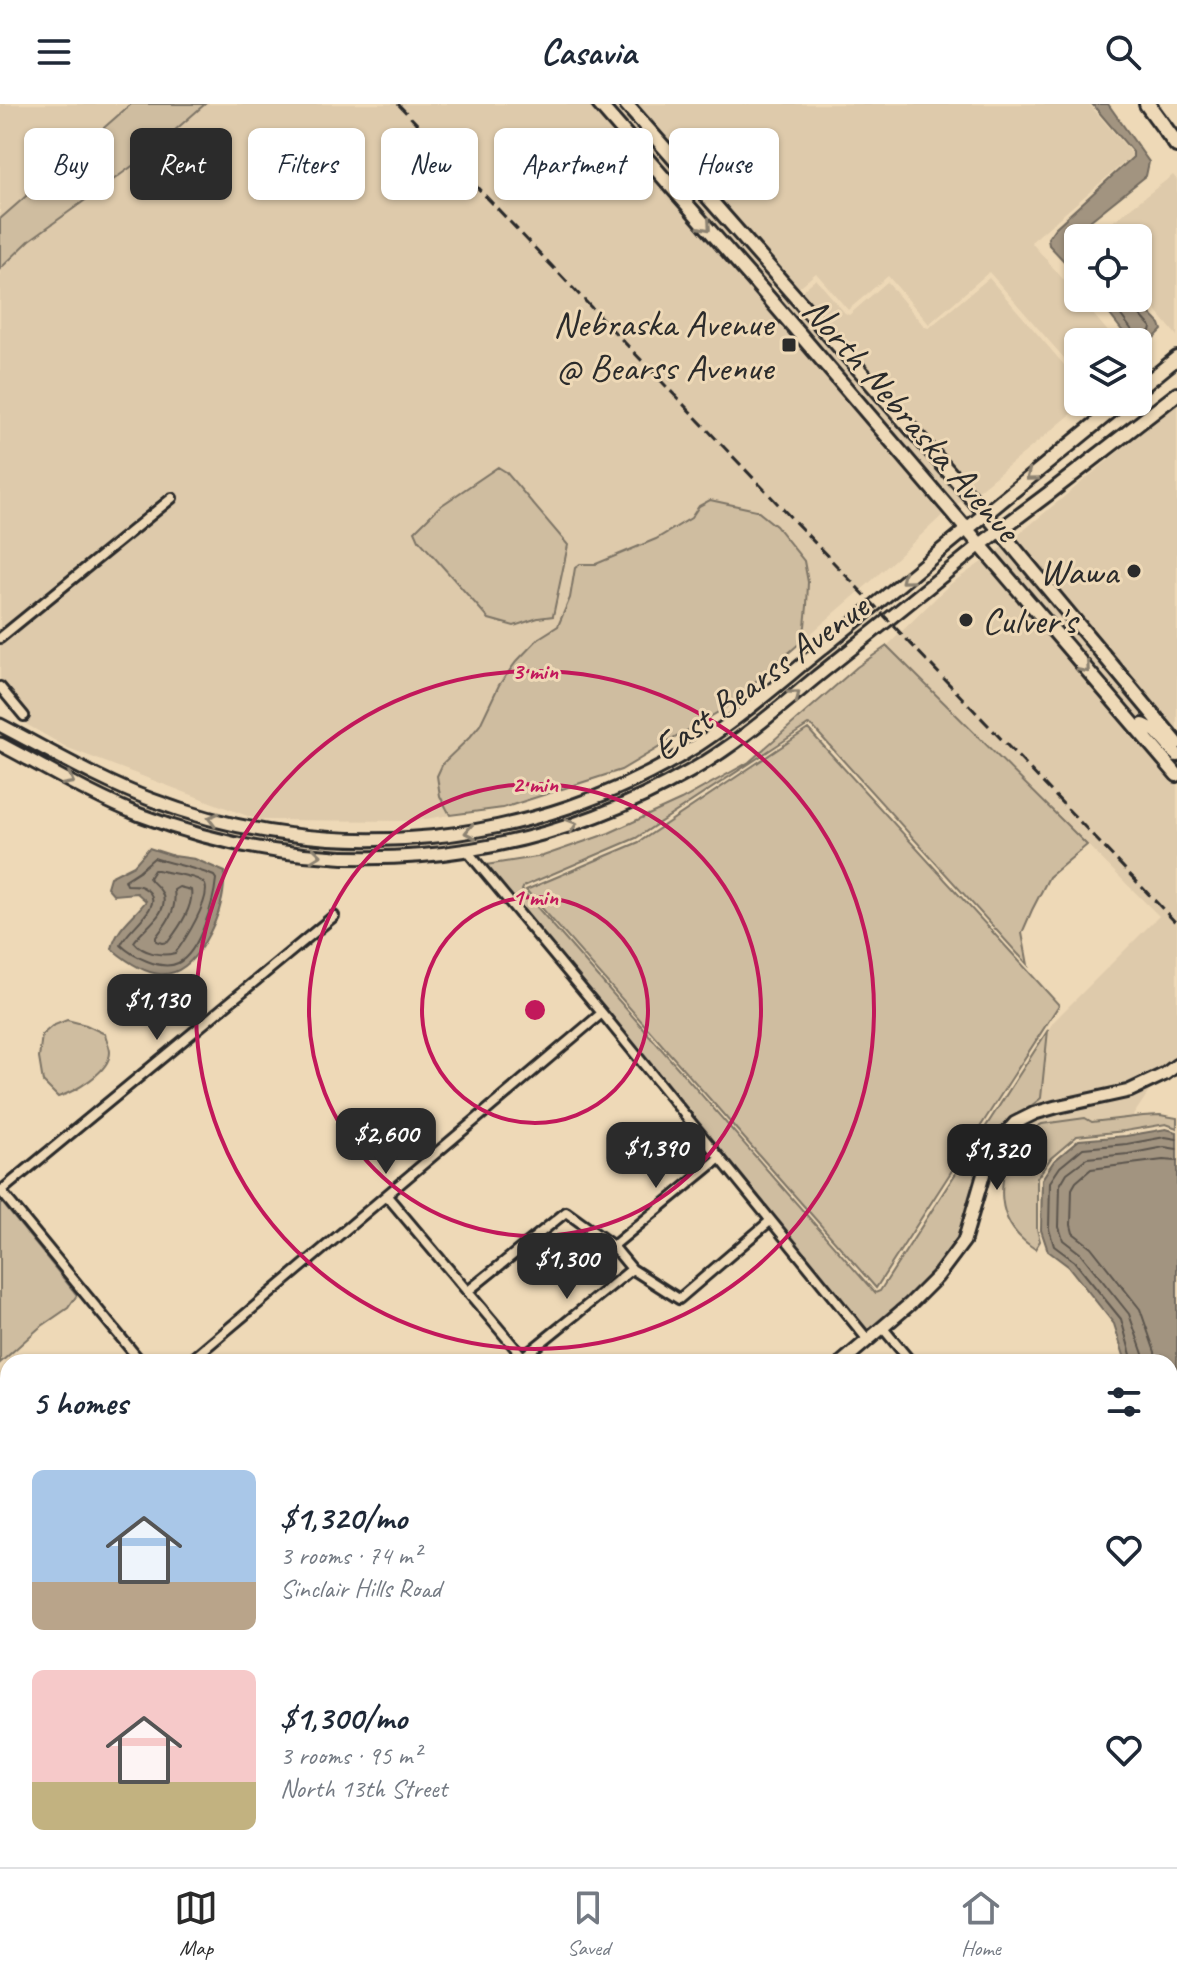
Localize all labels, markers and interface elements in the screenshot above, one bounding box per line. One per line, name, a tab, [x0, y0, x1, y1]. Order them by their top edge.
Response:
text: Casavia	[541, 29, 636, 75]
icon: menu	[32, 30, 76, 74]
icon: search	[1101, 30, 1145, 74]
chip: Buy	[24, 128, 114, 200]
chip: Rent	[130, 128, 232, 200]
chip: Filters	[248, 128, 365, 200]
chip: New	[381, 128, 478, 200]
chip: Apartment	[494, 128, 653, 200]
chip: House	[669, 128, 779, 200]
one-way arrow	[696, 217, 711, 231]
map controls	[1064, 224, 1152, 416]
button: locate	[1064, 224, 1152, 312]
street label: North Nebraska Avenue	[793, 287, 1032, 553]
place label: Nebraska Avenue @ Bearss Avenue	[553, 300, 776, 391]
button: layers	[1064, 328, 1152, 416]
marker: Nebraska Avenue @ Bearss Avenue	[780, 336, 798, 354]
one-way arrow	[1026, 466, 1040, 481]
place label: Wawa	[1040, 548, 1121, 595]
marker: Wawa	[1125, 562, 1143, 580]
one-way arrow	[901, 569, 916, 584]
street label: East Bearss Avenue	[643, 582, 880, 771]
place label: Culver's	[982, 597, 1080, 644]
marker: Culver's	[957, 611, 975, 629]
text: 3 min	[512, 656, 559, 686]
one-way arrow	[1075, 658, 1090, 673]
one-way arrow	[786, 690, 801, 704]
text: 2 min	[512, 769, 559, 799]
one-way arrow	[61, 771, 75, 786]
one-way arrow	[206, 812, 220, 829]
one-way arrow	[565, 818, 578, 834]
one-way arrow	[464, 823, 478, 840]
one-way arrow	[310, 846, 323, 863]
text: 1 min	[512, 882, 559, 912]
pin: $1,130	[92, 974, 222, 1042]
text: $1,130	[125, 983, 189, 1016]
centre of rings	[521, 996, 549, 1024]
pin: $2,600	[321, 1108, 451, 1176]
text: $2,600	[354, 1117, 418, 1150]
pin: $1,390	[591, 1122, 721, 1190]
pin: $1,320	[932, 1124, 1062, 1192]
text: $1,390	[624, 1131, 688, 1164]
text: $1,320	[965, 1133, 1029, 1166]
pin: $1,300	[502, 1233, 632, 1301]
text: $1,300	[535, 1242, 599, 1275]
icon: filters	[1102, 1380, 1146, 1424]
text: 5 homes	[32, 1381, 127, 1424]
text: $1,320/mo	[280, 1496, 407, 1539]
icon: home	[96, 1502, 192, 1598]
icon: heart	[1102, 1528, 1146, 1572]
text: 3 rooms · 74 m²	[280, 1539, 421, 1572]
text: Sinclair Hills Road	[280, 1572, 441, 1605]
text: $1,300/mo	[280, 1696, 407, 1739]
icon: home	[96, 1702, 192, 1798]
icon: heart	[1102, 1728, 1146, 1772]
text: 3 rooms · 95 m²	[280, 1739, 421, 1772]
text: North 13th Street	[280, 1772, 447, 1805]
tab: Map	[174, 1886, 218, 1962]
tab: Saved	[566, 1886, 610, 1962]
tab: Home	[959, 1886, 1003, 1962]

